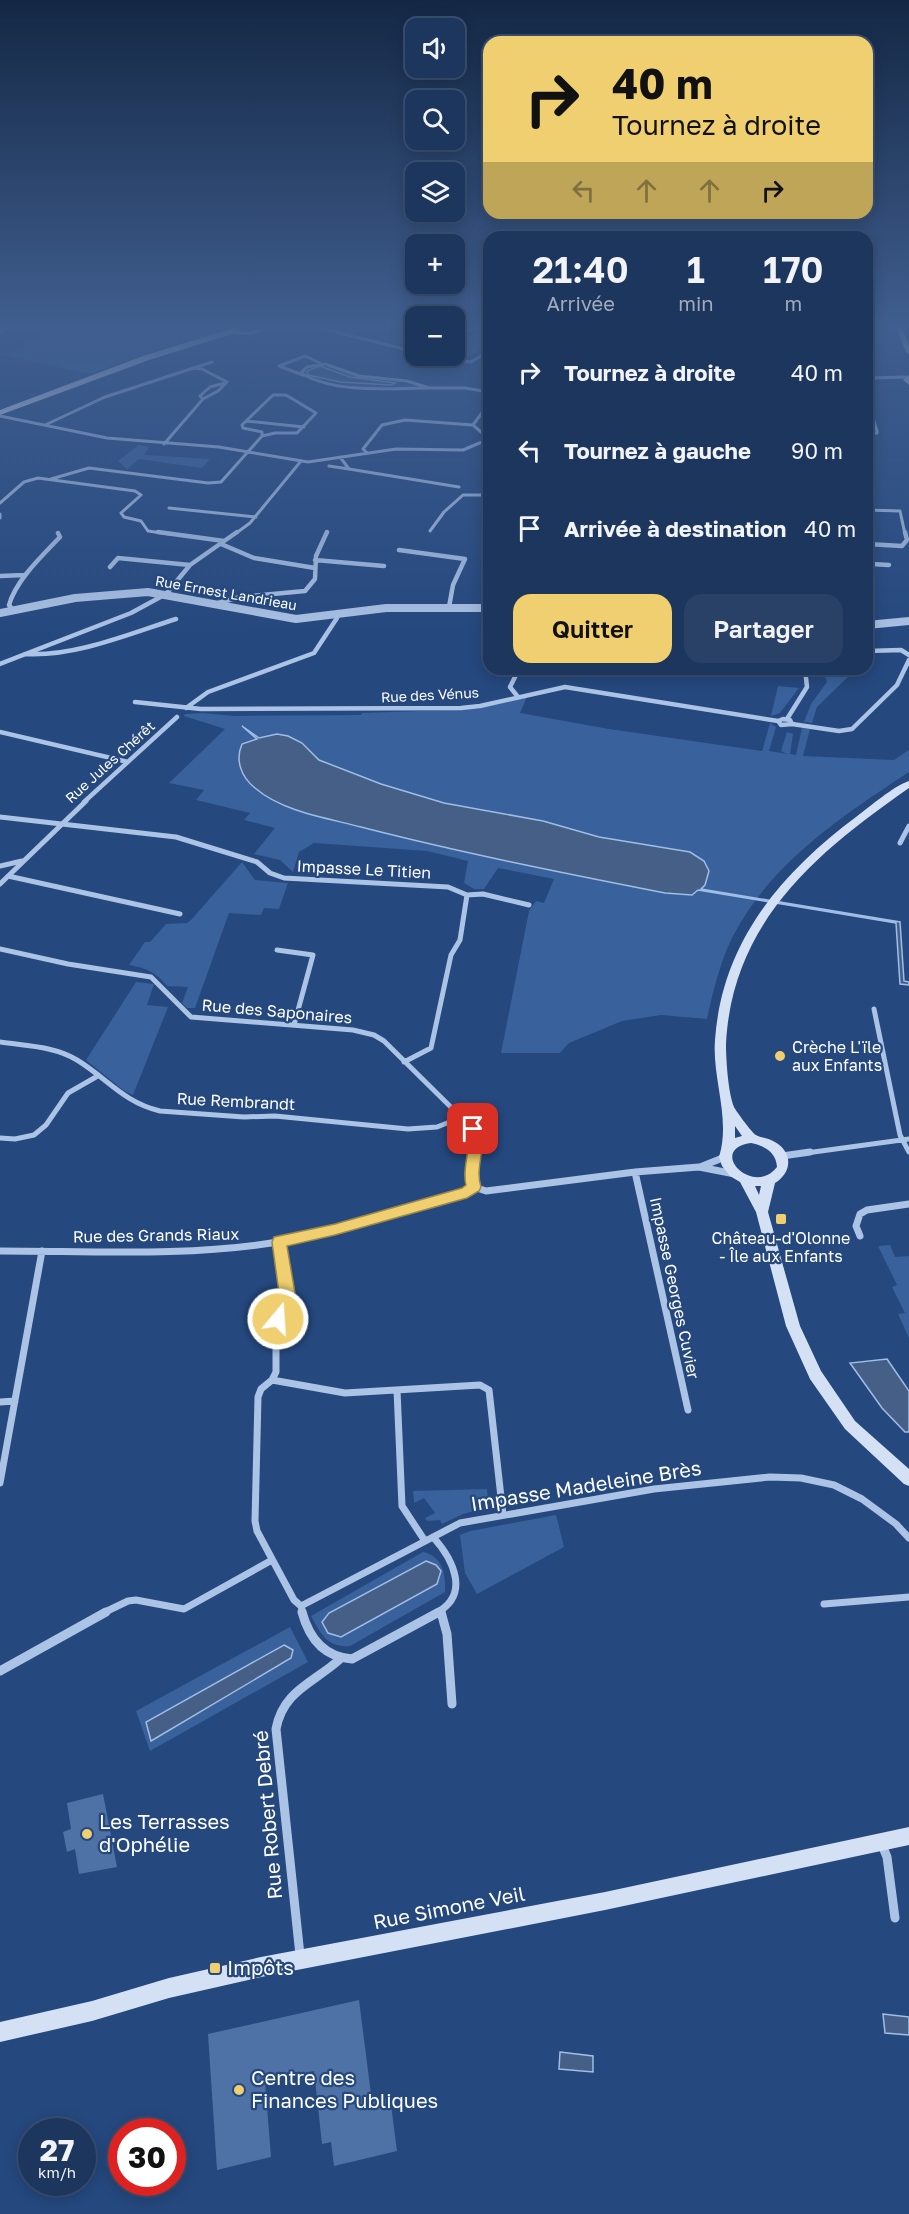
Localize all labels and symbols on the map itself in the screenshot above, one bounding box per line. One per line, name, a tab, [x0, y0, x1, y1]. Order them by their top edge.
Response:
street label: Rue Ernest Landrieau	[154, 572, 298, 613]
street label: Rue des Vénus	[381, 683, 479, 706]
street label: Rue Jules Chérêt	[62, 717, 158, 806]
street label: Impasse Le Titien	[296, 855, 432, 883]
street label: Rue des Saponaires	[201, 994, 353, 1028]
place label: Crèche L'ïle aux Enfants	[792, 1037, 882, 1075]
marker: Crèche L'ïle aux Enfants	[773, 1049, 787, 1063]
street label: Rue Rembrandt	[176, 1088, 296, 1114]
pin	[447, 1103, 498, 1154]
street label: Impasse Georges Cuvier	[646, 1195, 704, 1381]
marker: Château-d'Olonne - Île aux Enfants	[774, 1212, 788, 1226]
street label: Rue des Grands Riaux	[73, 1224, 240, 1246]
place label: Château-d'Olonne - Île aux Enfants	[712, 1228, 850, 1266]
position arrow	[246, 1287, 310, 1351]
street label: Impasse Madeleine Brès	[469, 1455, 703, 1515]
street label: Rue Robert Debré	[248, 1730, 286, 1901]
place label: Les Terrasses d'Ophélie	[99, 1809, 230, 1856]
marker: Les Terrasses d'Ophélie	[80, 1827, 94, 1841]
street label: Rue Simone Veil	[371, 1881, 527, 1934]
place label: Impôts	[227, 1955, 294, 1979]
marker: Impôts	[208, 1961, 222, 1975]
place label: Centre des Finances Publiques	[251, 2065, 438, 2112]
marker: Centre des Finances Publiques	[232, 2083, 246, 2097]
speed limit sign: 30	[108, 2118, 186, 2196]

